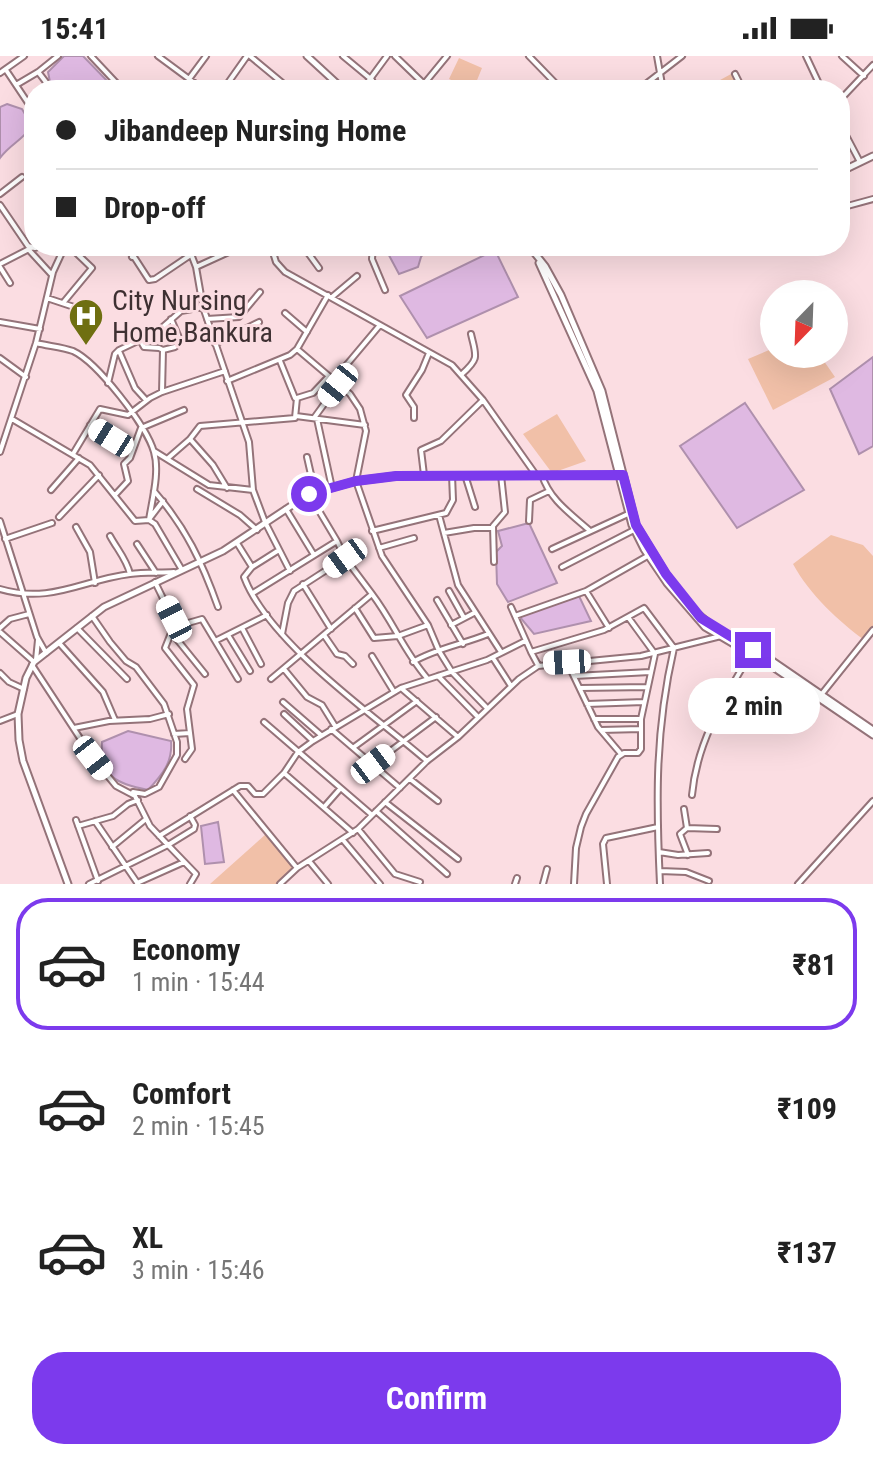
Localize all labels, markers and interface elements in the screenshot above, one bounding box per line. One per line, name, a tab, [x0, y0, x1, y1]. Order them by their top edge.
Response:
text: 15:41	[40, 11, 109, 46]
text: Jibandeep Nursing Home	[104, 113, 406, 148]
text: Drop-off	[104, 190, 206, 225]
north arrow	[760, 280, 848, 368]
map controls	[760, 280, 848, 368]
place label: City Nursing Home,Bankura	[112, 284, 273, 349]
hospital icon: City Nursing Home,Bankura	[67, 297, 105, 347]
car	[314, 359, 362, 411]
car	[84, 415, 138, 461]
route start	[291, 476, 327, 512]
car	[319, 534, 371, 582]
car	[152, 592, 196, 646]
route end	[735, 632, 771, 668]
car	[542, 649, 592, 675]
callout: 2 min	[687, 678, 819, 734]
text: 2 min	[725, 691, 783, 721]
car	[69, 732, 117, 784]
car	[347, 740, 399, 788]
icon: car	[36, 928, 108, 1000]
text: Economy	[132, 932, 240, 967]
text: ₹81	[792, 947, 837, 982]
text: 1 min · 15:44	[132, 967, 265, 997]
icon: car	[36, 1072, 108, 1144]
text: Comfort	[132, 1076, 231, 1111]
text: ₹109	[777, 1091, 837, 1126]
text: 2 min · 15:45	[132, 1111, 265, 1141]
icon: car	[36, 1216, 108, 1288]
text: XL	[132, 1220, 163, 1255]
text: ₹137	[777, 1235, 837, 1270]
text: 3 min · 15:46	[132, 1255, 265, 1285]
button: Confirm	[32, 1352, 841, 1444]

